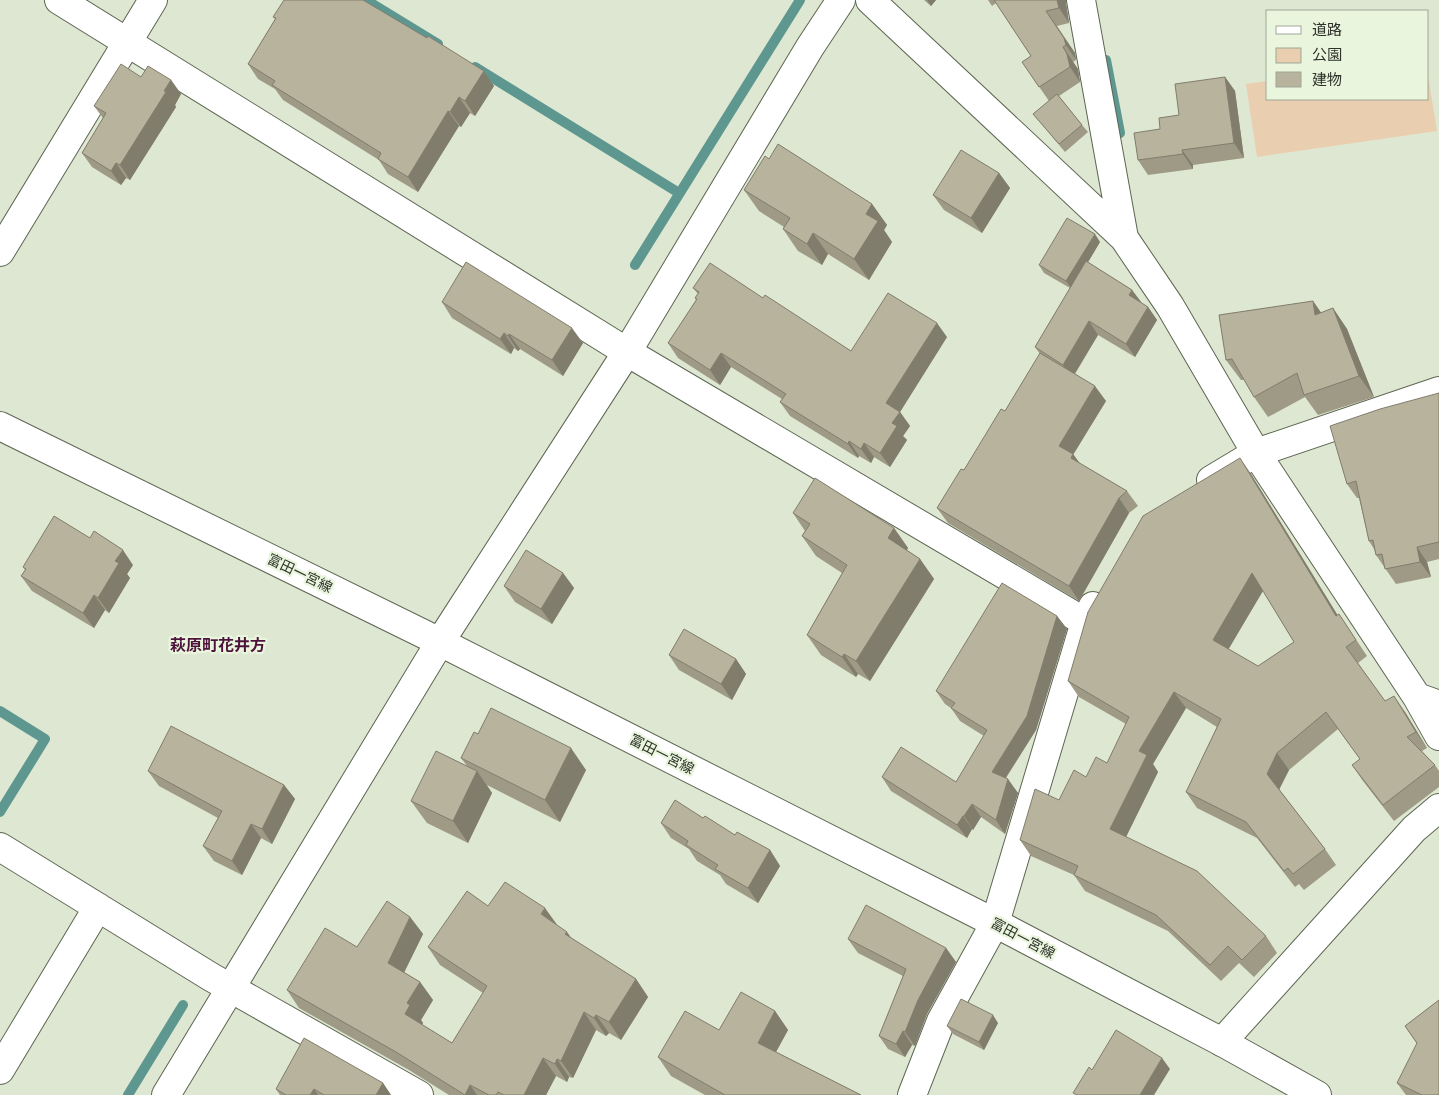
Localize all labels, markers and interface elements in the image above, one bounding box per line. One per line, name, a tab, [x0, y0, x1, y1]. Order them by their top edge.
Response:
legend	[1266, 10, 1429, 100]
text: 道路	[1312, 21, 1342, 38]
text: 公園	[1312, 46, 1342, 63]
text: 建物	[1312, 71, 1342, 88]
street label: 富田一宮線	[265, 550, 335, 596]
district label: 萩原町花井方	[170, 636, 266, 654]
street label: 富田一宮線	[627, 731, 697, 777]
street label: 富田一宮線	[988, 915, 1058, 961]

